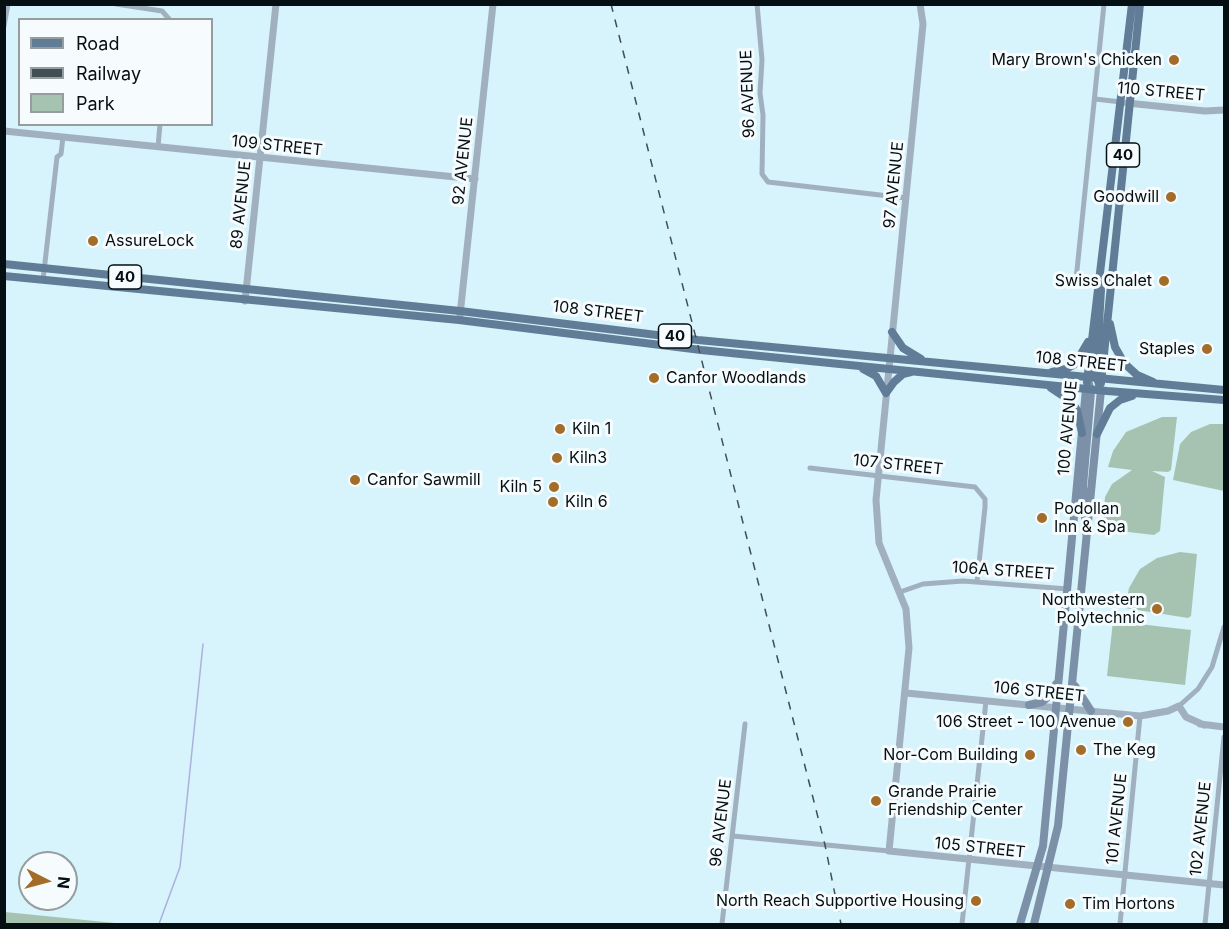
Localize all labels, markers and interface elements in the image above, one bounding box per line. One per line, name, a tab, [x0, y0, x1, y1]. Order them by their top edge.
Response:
legend	[18, 18, 213, 126]
text: Road	[76, 33, 119, 54]
street label: 96 AVENUE	[737, 49, 759, 139]
place label: Mary Brown's Chicken	[992, 50, 1162, 70]
marker: Mary Brown's Chicken	[1167, 53, 1181, 67]
text: Railway	[76, 63, 141, 84]
street label: 110 STREET	[1116, 79, 1206, 105]
text: Park	[76, 93, 115, 114]
street label: 92 AVENUE	[449, 116, 477, 206]
street label: 109 STREET	[231, 132, 323, 160]
street label: 97 AVENUE	[880, 141, 908, 229]
road number: 40	[1106, 143, 1140, 167]
street label: 89 AVENUE	[227, 160, 255, 250]
place label: Goodwill	[1093, 187, 1159, 207]
marker: Goodwill	[1164, 190, 1178, 204]
place label: AssureLock	[105, 231, 194, 251]
marker: AssureLock	[86, 234, 100, 248]
road number: 40	[108, 265, 142, 289]
place label: Swiss Chalet	[1055, 271, 1152, 291]
marker: Swiss Chalet	[1157, 274, 1171, 288]
street label: 108 STREET	[551, 297, 645, 327]
road number: 40	[658, 324, 692, 348]
place label: Staples	[1139, 339, 1195, 359]
marker: Staples	[1200, 342, 1214, 356]
street label: 108 STREET	[1035, 348, 1127, 376]
place label: Canfor Woodlands	[666, 368, 806, 388]
marker: Canfor Woodlands	[647, 371, 661, 385]
street label: 100 AVENUE	[1054, 380, 1082, 476]
place label: Kiln 1	[572, 419, 611, 439]
marker: Kiln 1	[553, 422, 567, 436]
place label: Kiln3	[569, 448, 607, 468]
marker: Kiln3	[550, 451, 564, 465]
street label: 107 STREET	[852, 451, 944, 479]
place label: Canfor Sawmill	[367, 470, 481, 490]
marker: Canfor Sawmill	[348, 473, 362, 487]
place label: Kiln 5	[500, 477, 542, 497]
marker: Kiln 5	[547, 480, 561, 494]
place label: Kiln 6	[565, 492, 608, 512]
marker: Kiln 6	[546, 495, 560, 509]
place label: Podollan Inn & Spa	[1054, 499, 1126, 537]
marker: Podollan Inn & Spa	[1035, 511, 1049, 525]
street label: 106A STREET	[951, 558, 1055, 584]
place label: Northwestern Polytechnic	[1042, 590, 1145, 628]
marker: Northwestern Polytechnic	[1150, 602, 1164, 616]
street label: 106 STREET	[993, 678, 1085, 706]
place label: 106 Street - 100 Avenue	[936, 712, 1116, 732]
marker: 106 Street - 100 Avenue	[1121, 715, 1135, 729]
place label: The Keg	[1093, 740, 1156, 760]
marker: The Keg	[1074, 743, 1088, 757]
place label: Nor-Com Building	[883, 745, 1018, 765]
marker: Nor-Com Building	[1023, 748, 1037, 762]
street label: 101 AVENUE	[1103, 772, 1131, 866]
street label: 96 AVENUE	[706, 778, 736, 868]
street label: 102 AVENUE	[1186, 781, 1216, 877]
place label: Grande Prairie Friendship Center	[888, 782, 1023, 820]
marker: Grande Prairie Friendship Center	[869, 794, 883, 808]
street label: 105 STREET	[934, 834, 1026, 862]
north arrow	[18, 851, 78, 911]
text: N	[53, 876, 74, 890]
place label: North Reach Supportive Housing	[716, 891, 964, 911]
marker: North Reach Supportive Housing	[969, 894, 983, 908]
place label: Tim Hortons	[1082, 894, 1175, 914]
marker: Tim Hortons	[1063, 897, 1077, 911]

